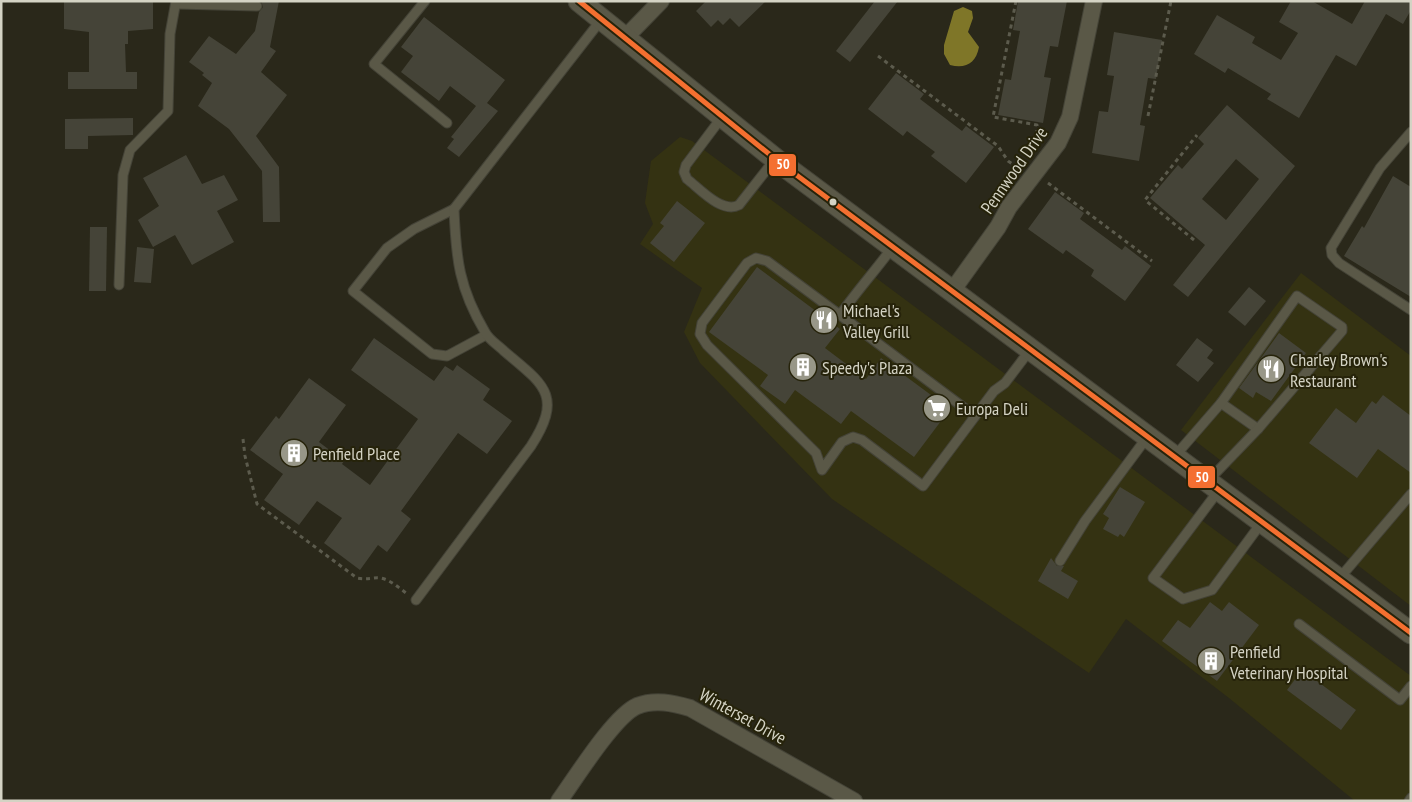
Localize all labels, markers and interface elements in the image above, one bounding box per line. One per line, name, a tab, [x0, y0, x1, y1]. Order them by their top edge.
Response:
street label: Pennwood Drive	[976, 122, 1052, 218]
line badge: 50	[768, 153, 797, 177]
text: 50	[776, 155, 790, 173]
unlabelled marker	[828, 197, 838, 207]
place label: Michael's Valley Grill	[842, 299, 910, 343]
restaurant icon: Michael's Valley Grill	[809, 305, 839, 335]
place label: Charley Brown's Restaurant	[1290, 348, 1388, 392]
building icon: Speedy's Plaza	[788, 352, 818, 382]
restaurant icon: Charley Brown's Restaurant	[1256, 354, 1286, 384]
place label: Speedy's Plaza	[822, 356, 912, 379]
supermarket icon: Europa Deli	[922, 393, 952, 423]
place label: Europa Deli	[956, 397, 1028, 420]
building icon: Penfield Place	[279, 438, 309, 468]
place label: Penfield Place	[313, 442, 400, 465]
line badge: 50	[1187, 465, 1216, 489]
text: 50	[1195, 468, 1209, 486]
place label: Penfield Veterinary Hospital	[1229, 640, 1348, 684]
building icon: Penfield Veterinary Hospital	[1196, 646, 1226, 676]
street label: Winterset Drive	[695, 683, 791, 749]

